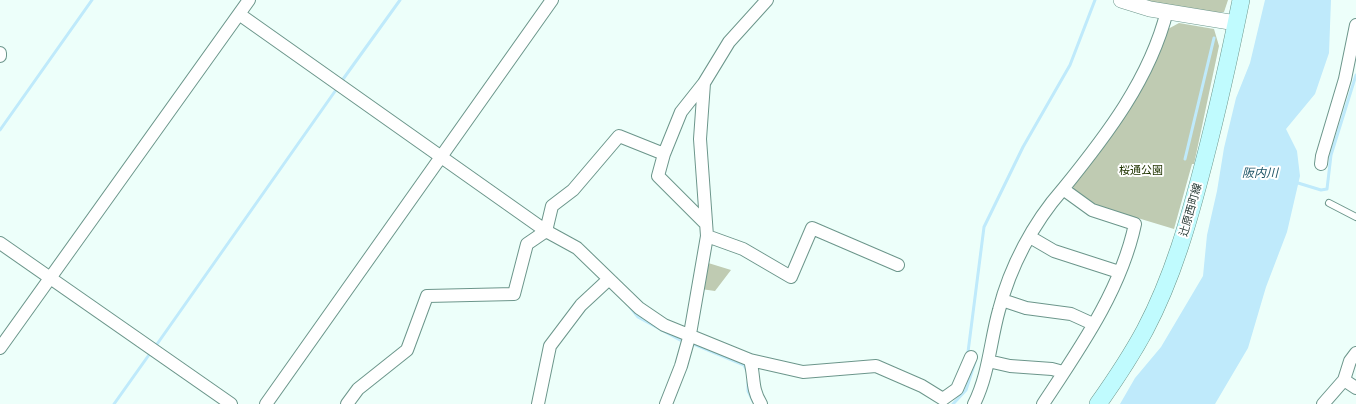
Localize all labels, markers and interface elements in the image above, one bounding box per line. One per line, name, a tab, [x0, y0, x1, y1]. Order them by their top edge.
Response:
park label: 桜通公園	[1119, 164, 1163, 178]
water label: 阪内川	[1242, 167, 1278, 181]
street label: 辻原西町線	[1177, 182, 1205, 238]

